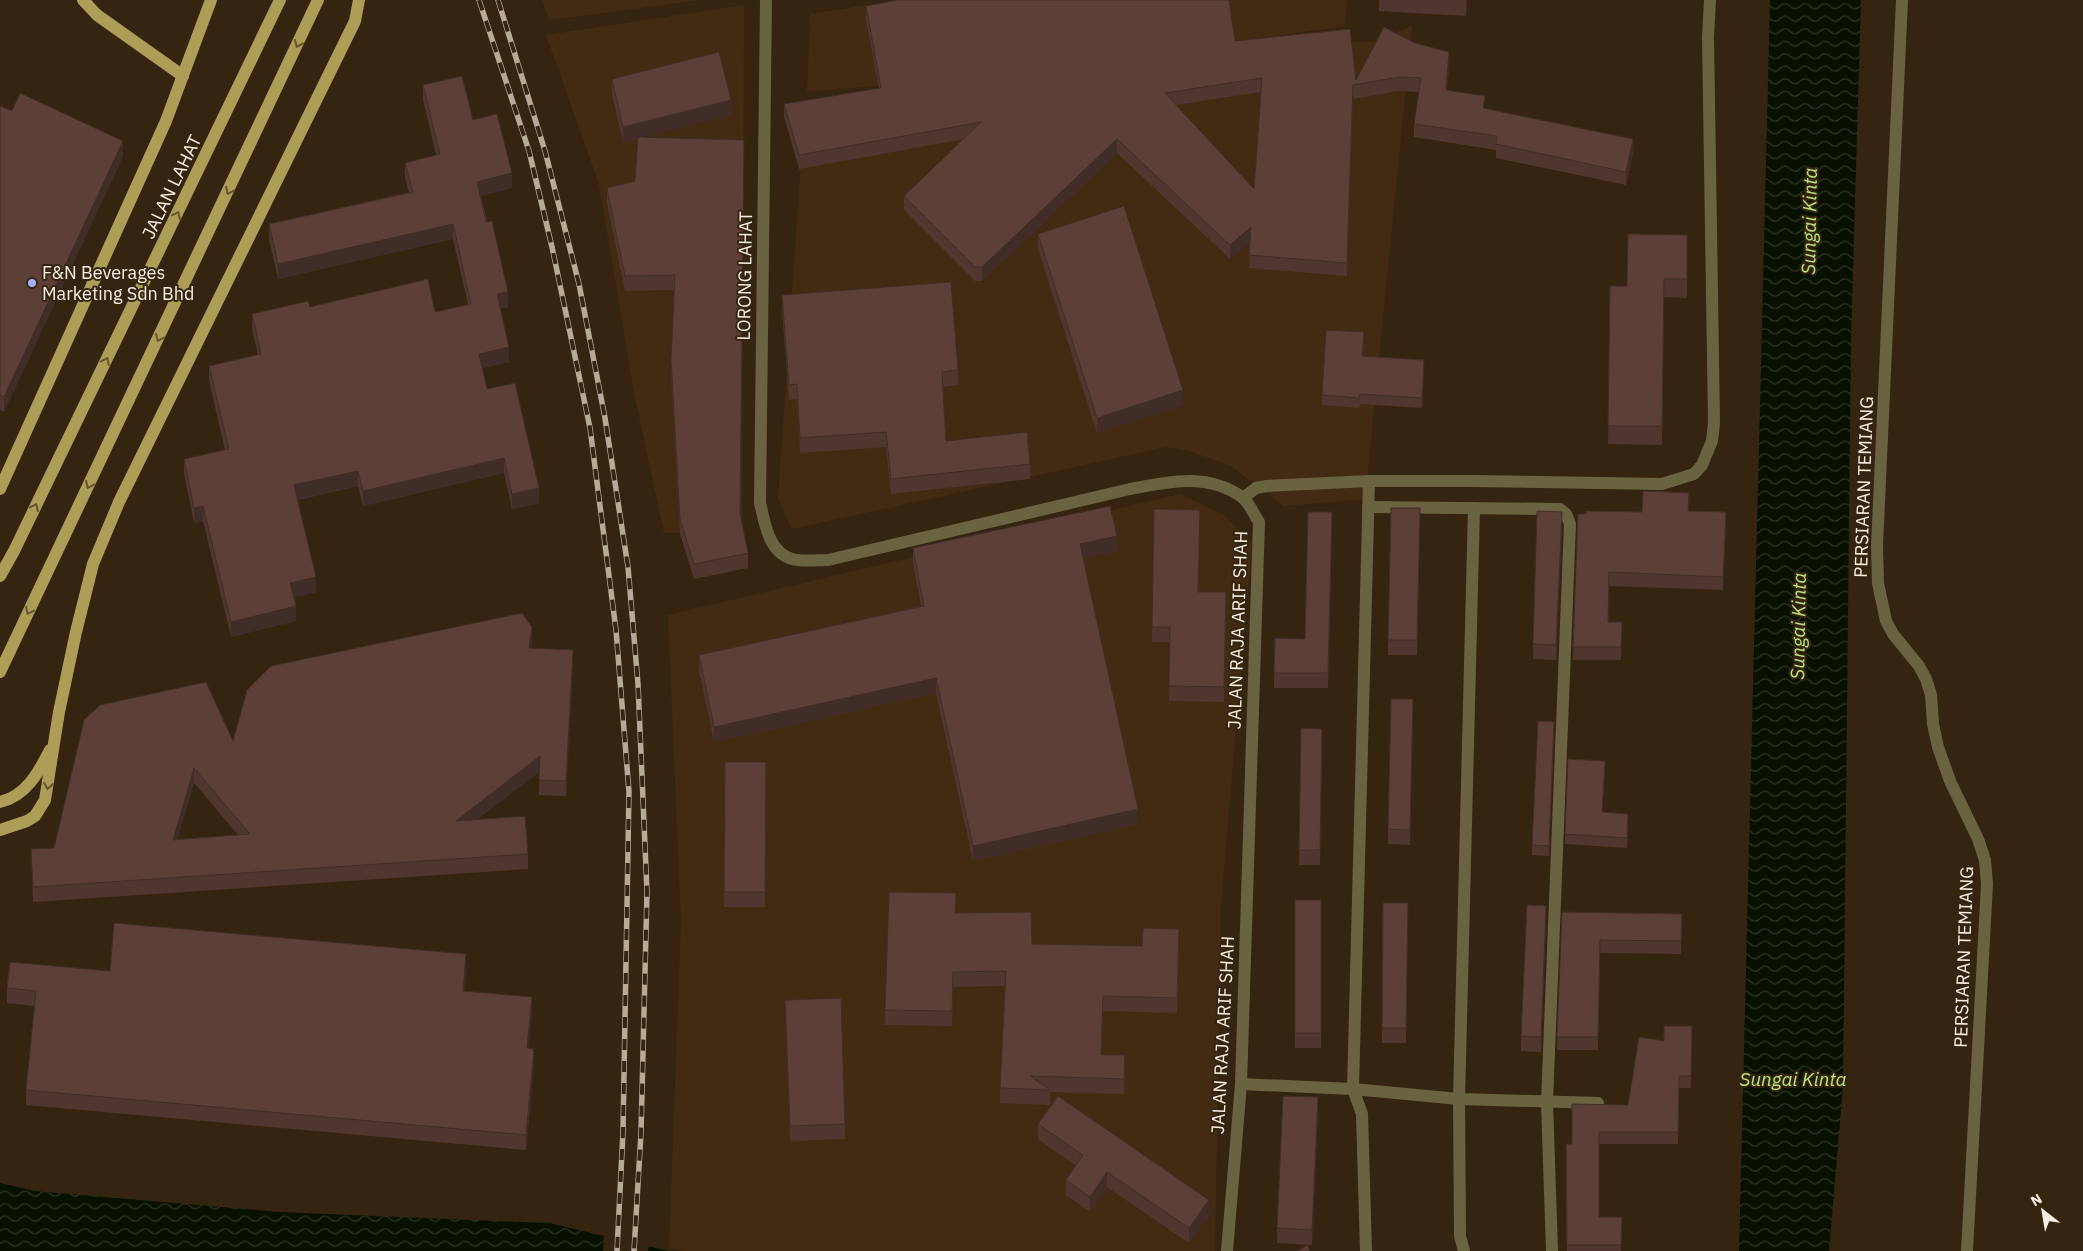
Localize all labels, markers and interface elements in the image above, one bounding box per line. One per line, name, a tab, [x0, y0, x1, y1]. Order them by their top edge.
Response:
one-way arrow	[294, 39, 305, 48]
street label: JALAN LAHAT	[136, 131, 207, 243]
water label: Sungai Kinta	[1796, 167, 1822, 275]
one-way arrow	[224, 186, 235, 195]
one-way arrow	[171, 211, 182, 220]
street label: LORONG LAHAT	[732, 211, 757, 341]
place label: F&N Beverages Marketing Sdn Bhd	[42, 261, 194, 305]
marker: F&N Beverages Marketing Sdn Bhd	[26, 277, 38, 289]
one-way arrow	[155, 333, 165, 342]
one-way arrow	[100, 357, 111, 366]
street label: PERSIARAN TEMIANG	[1849, 396, 1878, 578]
one-way arrow	[85, 480, 95, 489]
one-way arrow	[29, 503, 40, 512]
street label: JALAN RAJA ARIF SHAH	[1223, 530, 1252, 730]
water label: Sungai Kinta	[1785, 572, 1811, 680]
one-way arrow	[25, 606, 35, 615]
one-way arrow	[43, 782, 53, 791]
street label: PERSIARAN TEMIANG	[1949, 866, 1978, 1048]
street label: JALAN RAJA ARIF SHAH	[1206, 935, 1239, 1135]
water label: Sungai Kinta	[1739, 1067, 1847, 1091]
north arrow	[2018, 1186, 2068, 1236]
text: N	[2027, 1190, 2045, 1210]

